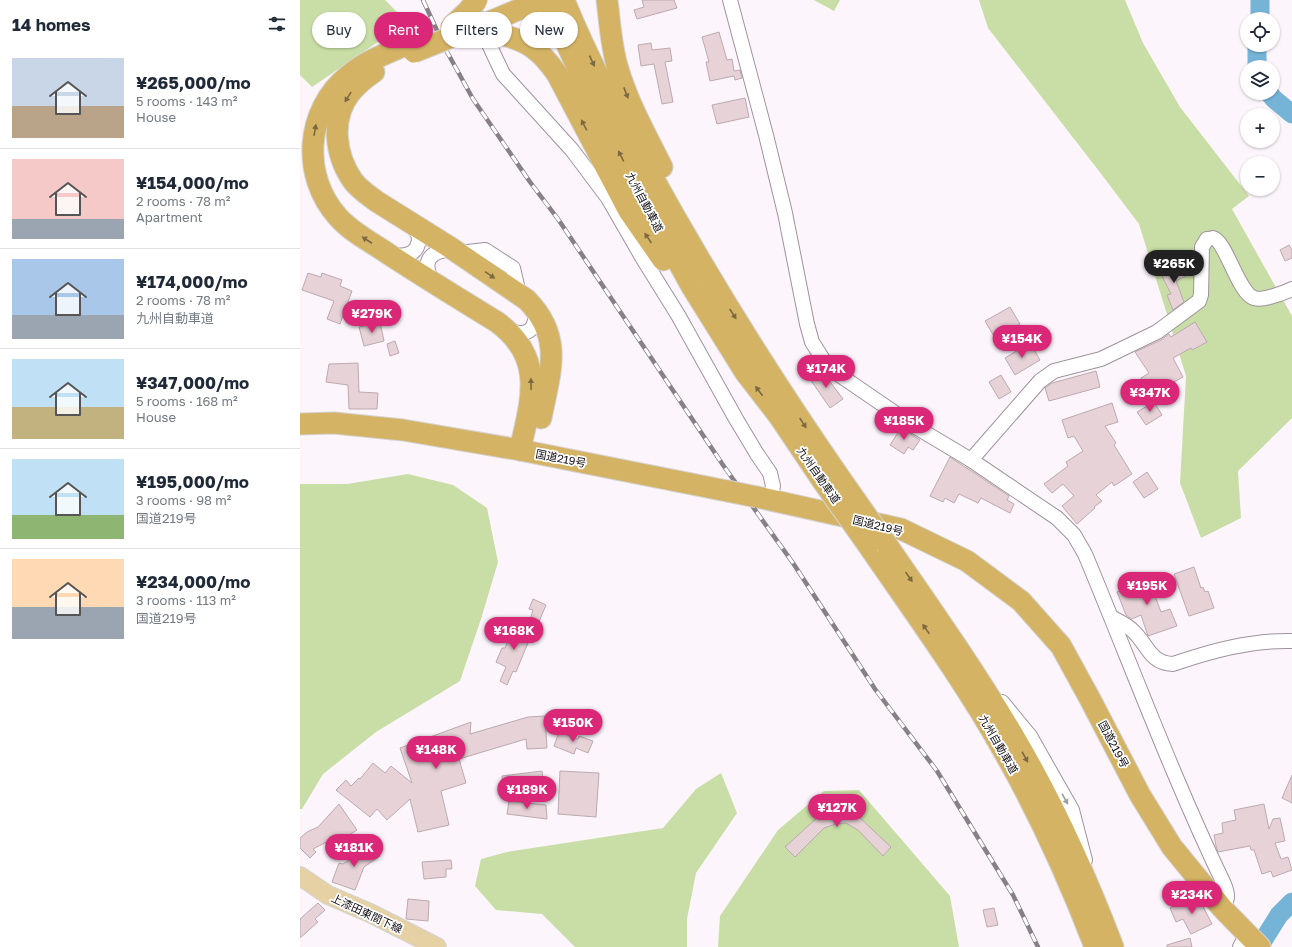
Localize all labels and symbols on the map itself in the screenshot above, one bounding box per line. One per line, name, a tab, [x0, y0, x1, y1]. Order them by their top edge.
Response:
one-way arrow	[589, 55, 595, 67]
one-way arrow	[624, 87, 630, 99]
one-way arrow	[344, 92, 352, 103]
one-way arrow	[581, 120, 587, 131]
one-way arrow	[312, 124, 318, 136]
one-way arrow	[618, 150, 624, 162]
street label: 九州自動車道	[624, 170, 666, 234]
one-way arrow	[644, 233, 652, 243]
one-way arrow	[362, 236, 372, 244]
pin: ¥265K	[1146, 250, 1202, 284]
one-way arrow	[485, 271, 496, 279]
pin: ¥279K	[344, 300, 400, 334]
one-way arrow	[729, 308, 737, 319]
pin: ¥154K	[994, 325, 1050, 359]
pin: ¥174K	[798, 355, 854, 389]
one-way arrow	[528, 377, 534, 390]
pin: ¥347K	[1122, 379, 1178, 413]
one-way arrow	[755, 385, 764, 396]
pin: ¥185K	[876, 407, 932, 441]
one-way arrow	[799, 418, 807, 428]
street label: 九州自動車道	[795, 444, 843, 506]
street label: 国道219号	[535, 447, 587, 469]
street label: 国道219号	[852, 512, 904, 538]
one-way arrow	[905, 572, 913, 582]
pin: ¥195K	[1119, 572, 1175, 606]
pin: ¥168K	[486, 617, 542, 651]
one-way arrow	[922, 624, 930, 634]
pin: ¥150K	[545, 709, 601, 743]
street label: 九州自動車道	[977, 712, 1021, 776]
street label: 国道219号	[1096, 718, 1132, 770]
pin: ¥148K	[408, 736, 464, 770]
one-way arrow	[1022, 751, 1028, 762]
pin: ¥189K	[499, 776, 555, 810]
one-way arrow	[1062, 793, 1069, 805]
pin: ¥127K	[809, 794, 865, 828]
pin: ¥181K	[326, 834, 382, 868]
pin: ¥234K	[1164, 881, 1220, 915]
street label: 上漆田東間下線	[329, 891, 405, 935]

